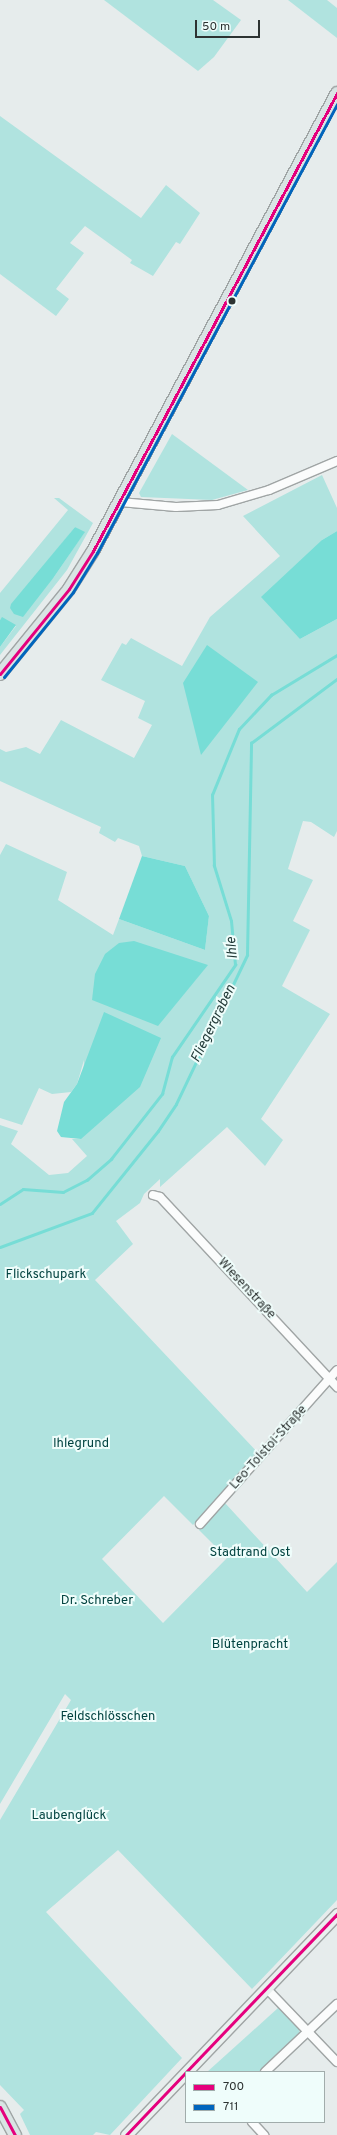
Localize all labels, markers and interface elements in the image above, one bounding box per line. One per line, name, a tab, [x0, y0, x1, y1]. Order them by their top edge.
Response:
scale bar	[197, 12, 262, 38]
text: 50 m	[202, 19, 230, 35]
unlabelled marker	[227, 296, 237, 306]
water label: Ihle	[224, 936, 242, 960]
water label: Fliegergraben	[188, 982, 240, 1066]
street label: Wiesenstraße	[214, 1255, 278, 1323]
park label: Flickschupark	[6, 1267, 86, 1283]
street label: Leo-Tolstoi-Straße	[227, 1403, 311, 1493]
park label: Ihlegrund	[53, 1436, 109, 1452]
park label: Stadtrand Ost	[210, 1545, 290, 1561]
park label: Dr. Schreber	[61, 1593, 133, 1609]
park label: Blütenpracht	[212, 1637, 288, 1653]
park label: Feldschlösschen	[61, 1709, 155, 1725]
park label: Laubenglück	[31, 1808, 107, 1824]
legend	[185, 2071, 325, 2123]
text: 700	[223, 2079, 244, 2095]
text: 711	[223, 2099, 238, 2115]

